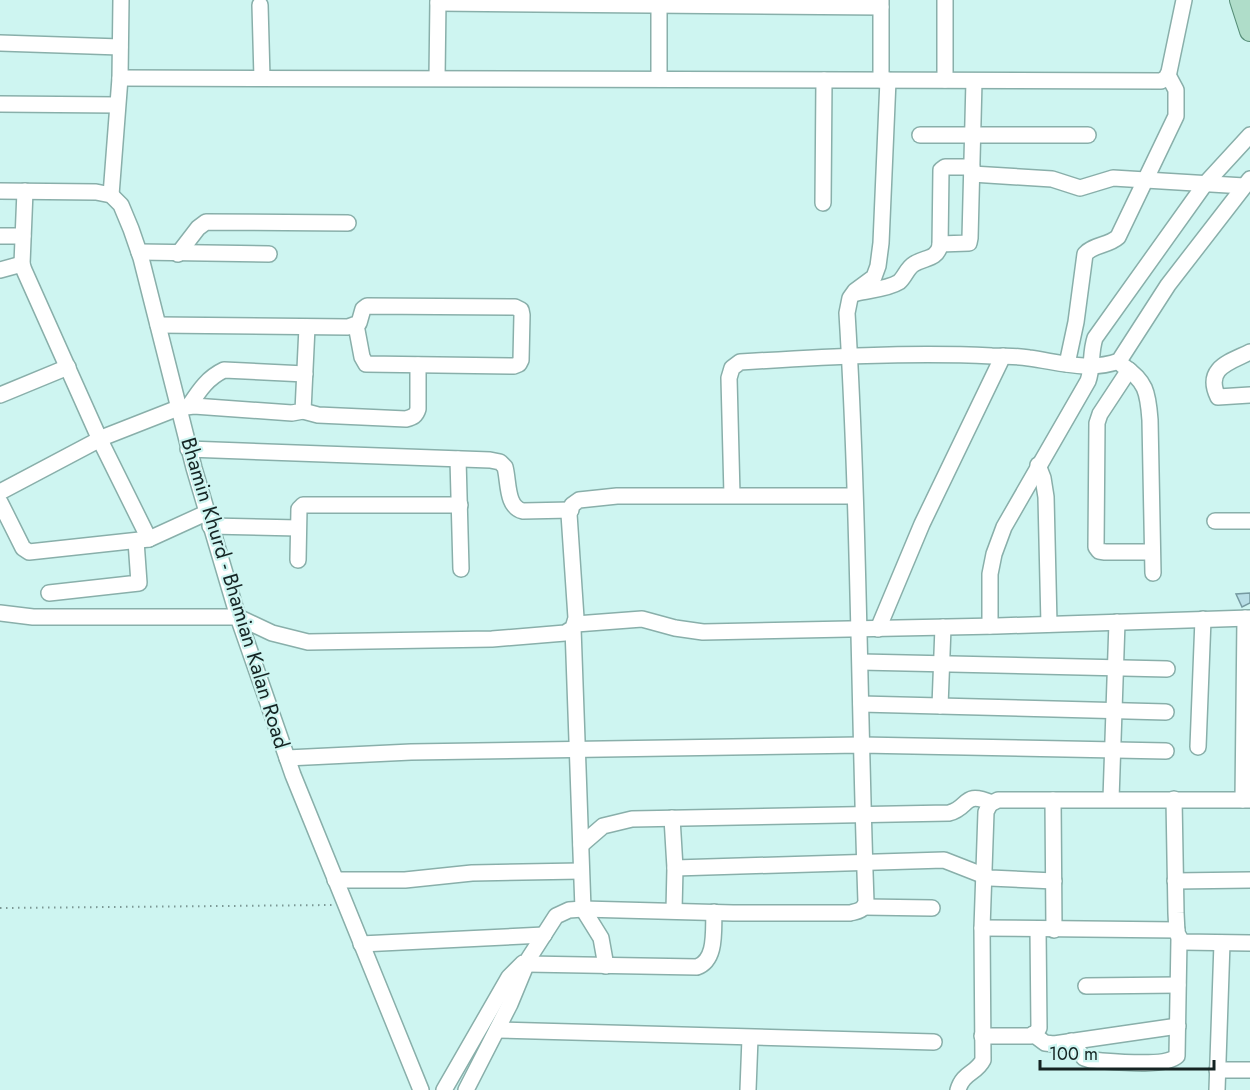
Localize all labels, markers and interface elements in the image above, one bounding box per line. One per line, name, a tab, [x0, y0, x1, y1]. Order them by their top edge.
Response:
street label: Bhamin Khurd - Bhamian Kalan Road	[173, 434, 297, 752]
scale bar	[1040, 1033, 1214, 1071]
text: 100 m	[1049, 1041, 1098, 1067]

